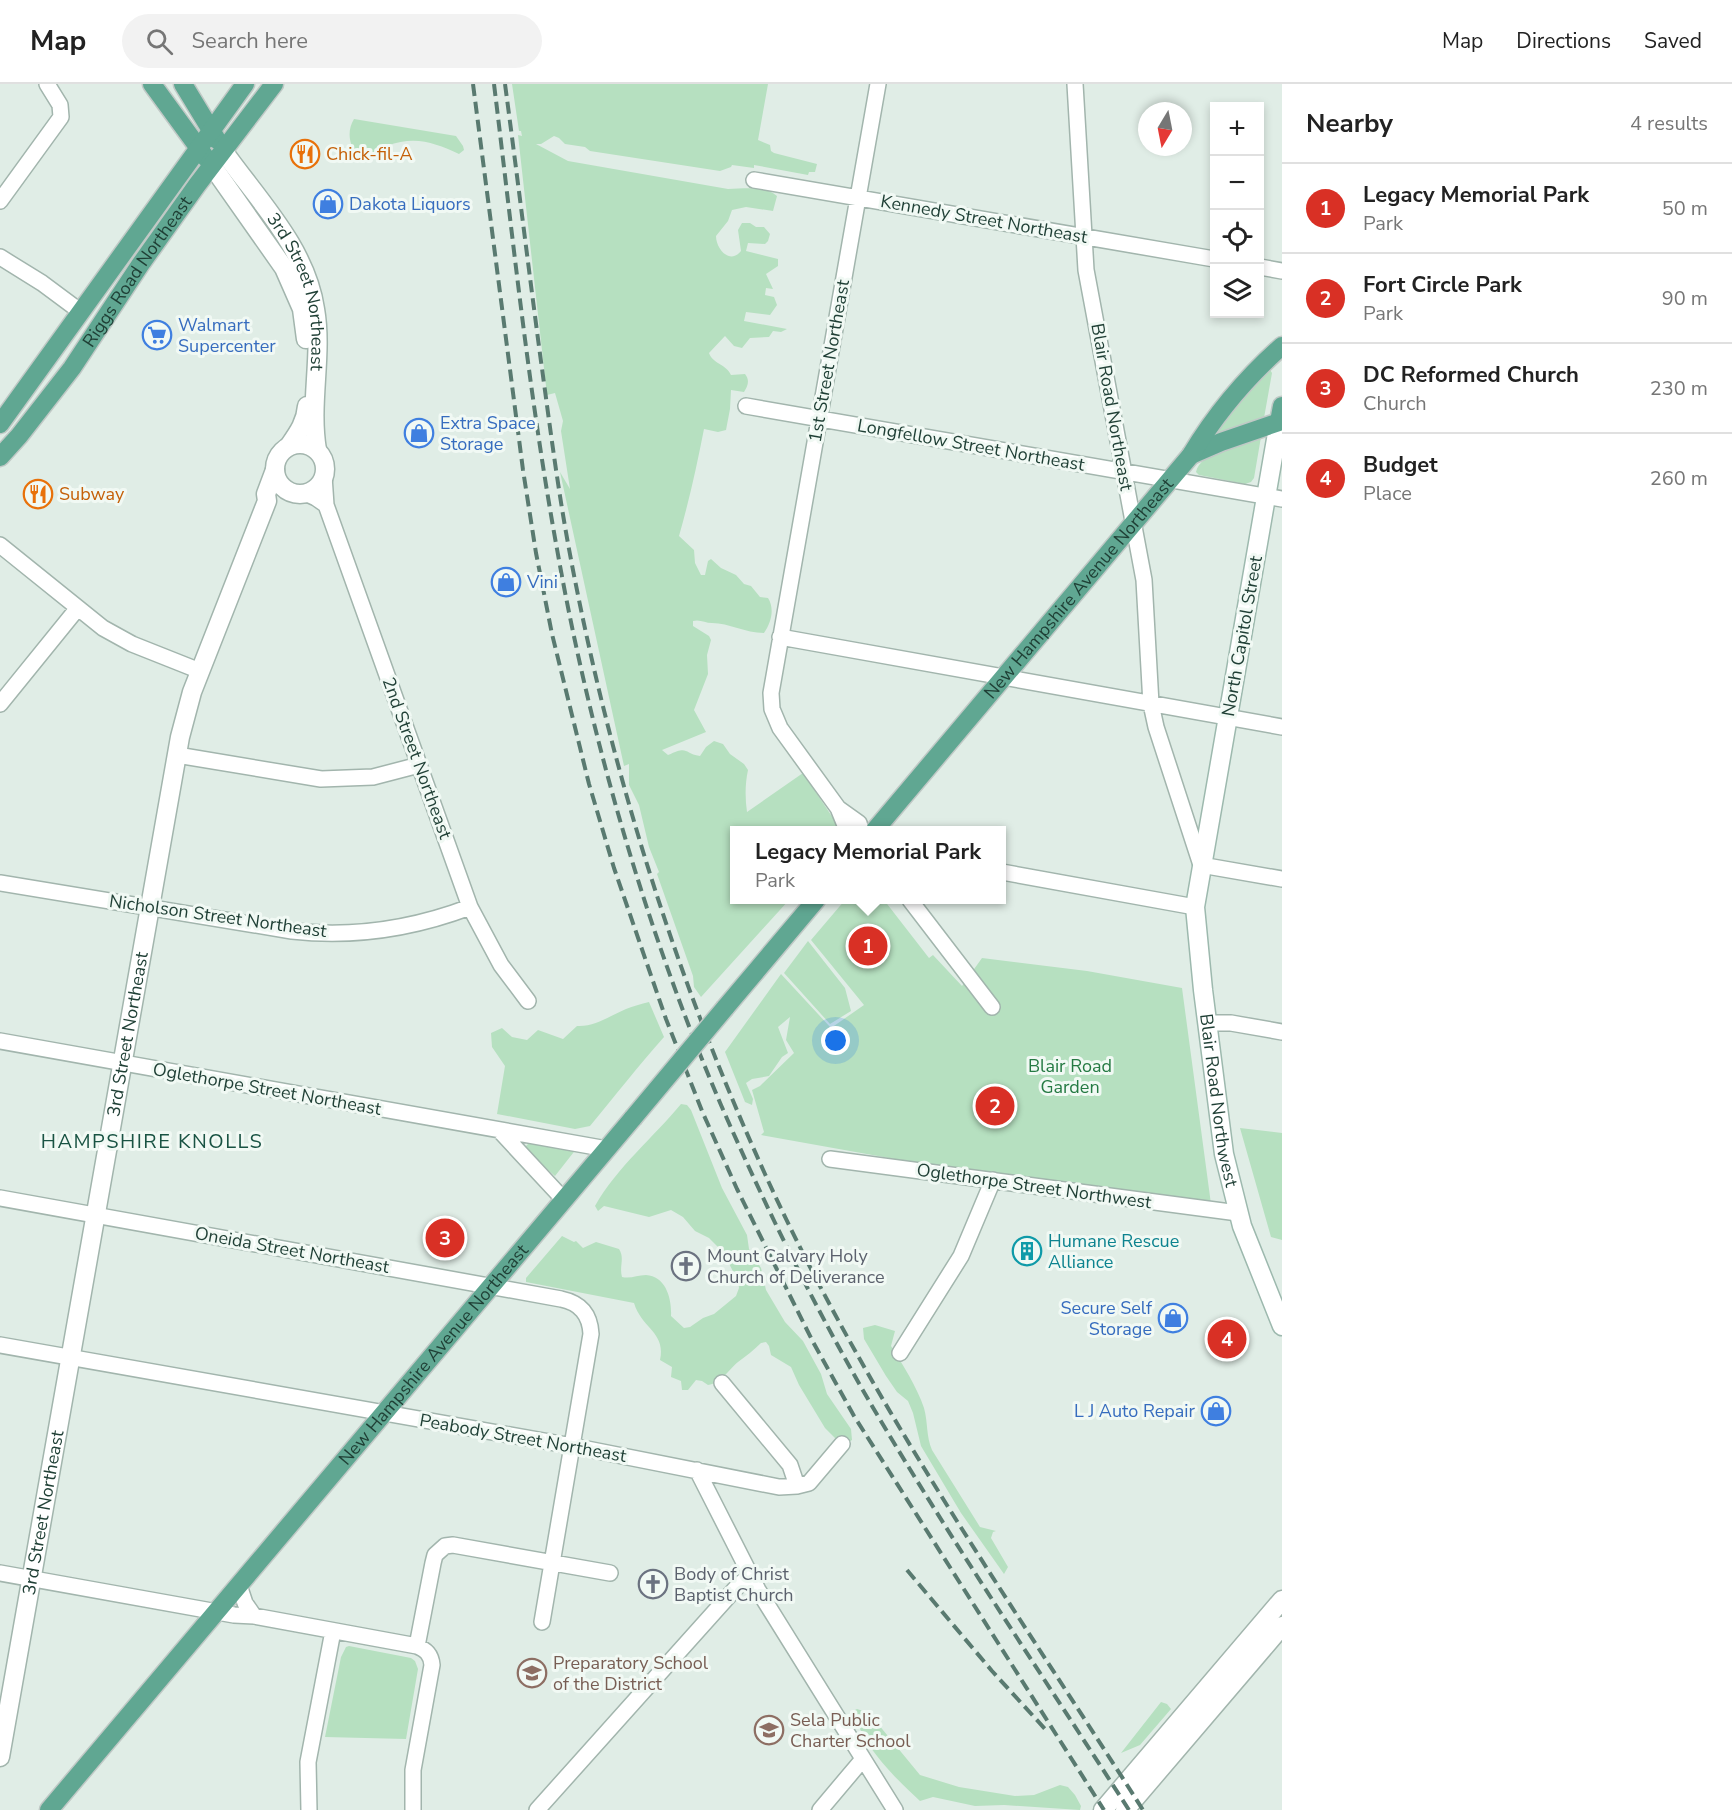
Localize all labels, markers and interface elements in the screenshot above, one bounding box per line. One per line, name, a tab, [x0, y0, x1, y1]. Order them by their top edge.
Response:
search box	[122, 14, 542, 68]
text: Map	[30, 22, 86, 60]
icon: search	[143, 25, 176, 58]
text: Search here	[191, 26, 308, 56]
text: Map	[1442, 27, 1483, 55]
text: Directions	[1516, 27, 1611, 55]
text: Saved	[1644, 27, 1702, 55]
north arrow	[1138, 102, 1192, 156]
map controls	[1210, 102, 1264, 318]
button: +	[1210, 102, 1264, 156]
text: Nearby	[1306, 106, 1393, 141]
text: 4 results	[1630, 110, 1708, 137]
restaurant icon: Chick-fil-A	[289, 138, 321, 170]
place label: Chick-fil-A	[326, 142, 413, 166]
button: −	[1210, 156, 1264, 210]
text: Legacy Memorial Park	[1363, 180, 1589, 210]
shop icon: Dakota Liquors	[312, 188, 344, 220]
street label: Kennedy Street Northeast	[879, 189, 1090, 249]
street label: Riggs Road Northeast	[77, 191, 198, 352]
place label: Dakota Liquors	[349, 192, 471, 216]
text: 1	[1320, 195, 1332, 222]
text: 50 m	[1662, 195, 1708, 222]
street label: 3rd Street Northeast	[261, 208, 330, 372]
button: locate	[1210, 210, 1264, 264]
text: Park	[1363, 210, 1403, 237]
button: layers	[1210, 264, 1264, 318]
text: Fort Circle Park	[1363, 270, 1522, 300]
street label: 1st Street Northeast	[803, 277, 855, 444]
text: 2	[1320, 285, 1332, 312]
text: 90 m	[1662, 285, 1708, 312]
text: Park	[1363, 300, 1403, 327]
place label: Walmart Supercenter	[178, 313, 276, 358]
supermarket icon: Walmart Supercenter	[141, 319, 173, 351]
street label: Blair Road Northeast	[1085, 321, 1139, 493]
text: DC Reformed Church	[1363, 360, 1579, 390]
text: 3	[1320, 375, 1332, 402]
text: 230 m	[1650, 375, 1708, 402]
text: Church	[1363, 390, 1427, 417]
place label: Extra Space Storage	[440, 411, 536, 456]
street label: Longfellow Street Northeast	[855, 413, 1087, 477]
shop icon: Extra Space Storage	[403, 417, 435, 449]
text: Budget	[1363, 450, 1438, 480]
text: 4	[1320, 465, 1332, 492]
text: 260 m	[1650, 465, 1708, 492]
street label: New Hampshire Avenue Northeast	[979, 472, 1179, 704]
restaurant icon: Subway	[22, 478, 54, 510]
text: Place	[1363, 480, 1412, 507]
place label: Subway	[59, 482, 125, 506]
street label: North Capitol Street	[1216, 553, 1268, 718]
shop icon: Vini	[490, 566, 522, 598]
place label: Vini	[526, 570, 558, 594]
street label: 2nd Street Northeast	[377, 674, 458, 843]
popup	[730, 826, 1006, 904]
text: Legacy Memorial Park	[755, 837, 981, 867]
text: Park	[755, 867, 795, 894]
street label: Nicholson Street Northeast	[108, 889, 329, 943]
pin: 1	[848, 924, 888, 968]
street label: 3rd Street Northeast	[101, 949, 154, 1118]
street label: Blair Road Northwest	[1194, 1012, 1244, 1190]
your location	[821, 1026, 850, 1055]
park label: Blair Road Garden	[1028, 1054, 1112, 1099]
street label: Oglethorpe Street Northeast	[151, 1057, 384, 1121]
pin: 2	[976, 1084, 1014, 1128]
district label: HAMPSHIRE KNOLLS	[41, 1128, 263, 1155]
street label: Oglethorpe Street Northwest	[915, 1158, 1154, 1214]
pin: 3	[426, 1216, 464, 1260]
street label: Oneida Street Northeast	[193, 1221, 392, 1279]
place label: Humane Rescue Alliance	[1048, 1229, 1179, 1274]
building icon: Humane Rescue Alliance	[1011, 1235, 1043, 1267]
street label: New Hampshire Avenue Northeast	[333, 1238, 534, 1470]
place label: Mount Calvary Holy Church of Deliverance	[707, 1244, 884, 1289]
church icon: Mount Calvary Holy Church of Deliverance	[670, 1250, 702, 1282]
place label: Secure Self Storage	[1061, 1296, 1153, 1341]
shop icon: Secure Self Storage	[1157, 1302, 1189, 1334]
pin: 4	[1208, 1316, 1246, 1362]
shop icon: L J Auto Repair	[1200, 1395, 1232, 1427]
place label: L J Auto Repair	[1074, 1399, 1196, 1423]
street label: Peabody Street Northeast	[418, 1408, 629, 1468]
street label: 3rd Street Northeast	[17, 1428, 70, 1597]
place label: Body of Christ Baptist Church	[674, 1562, 793, 1607]
church icon: Body of Christ Baptist Church	[637, 1568, 669, 1600]
place label: Preparatory School of the District	[553, 1651, 709, 1696]
school or university icon: Preparatory School of the District	[516, 1657, 548, 1689]
place label: Sela Public Charter School	[790, 1708, 911, 1753]
school or university icon: Sela Public Charter School	[753, 1714, 785, 1746]

